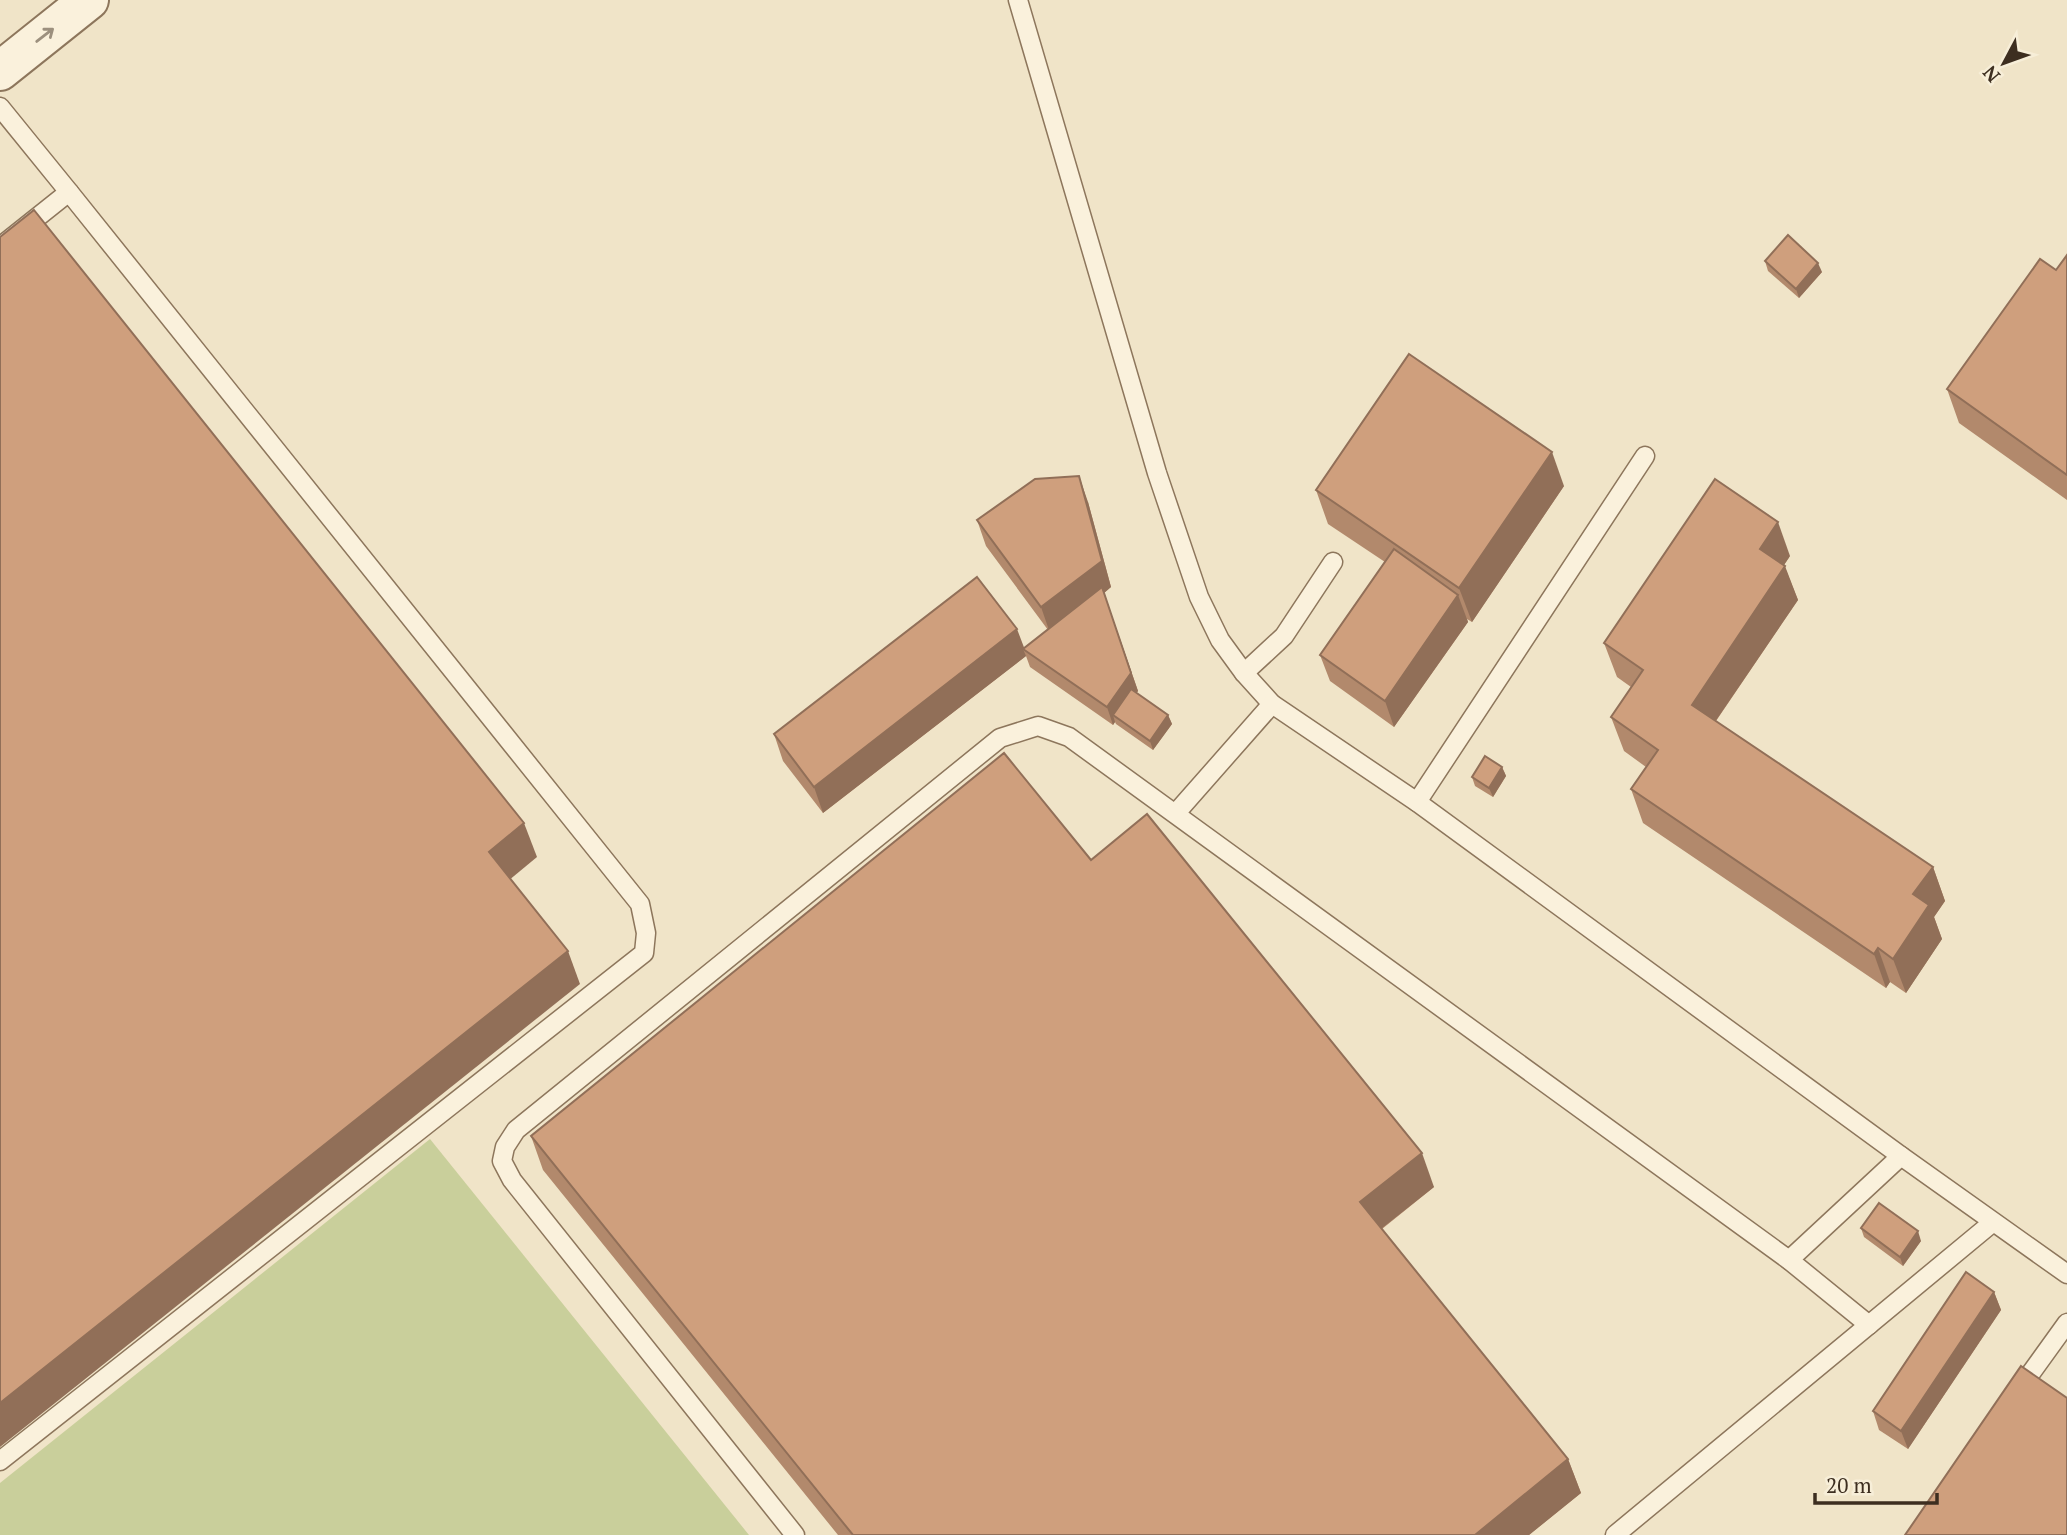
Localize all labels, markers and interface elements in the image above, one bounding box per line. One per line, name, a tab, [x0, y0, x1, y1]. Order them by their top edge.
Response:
one-way arrow	[35, 28, 53, 43]
north arrow	[1969, 28, 2039, 98]
text: N	[1976, 60, 2005, 88]
scale bar	[1815, 1462, 1938, 1506]
text: 20 m	[1826, 1471, 1872, 1499]

